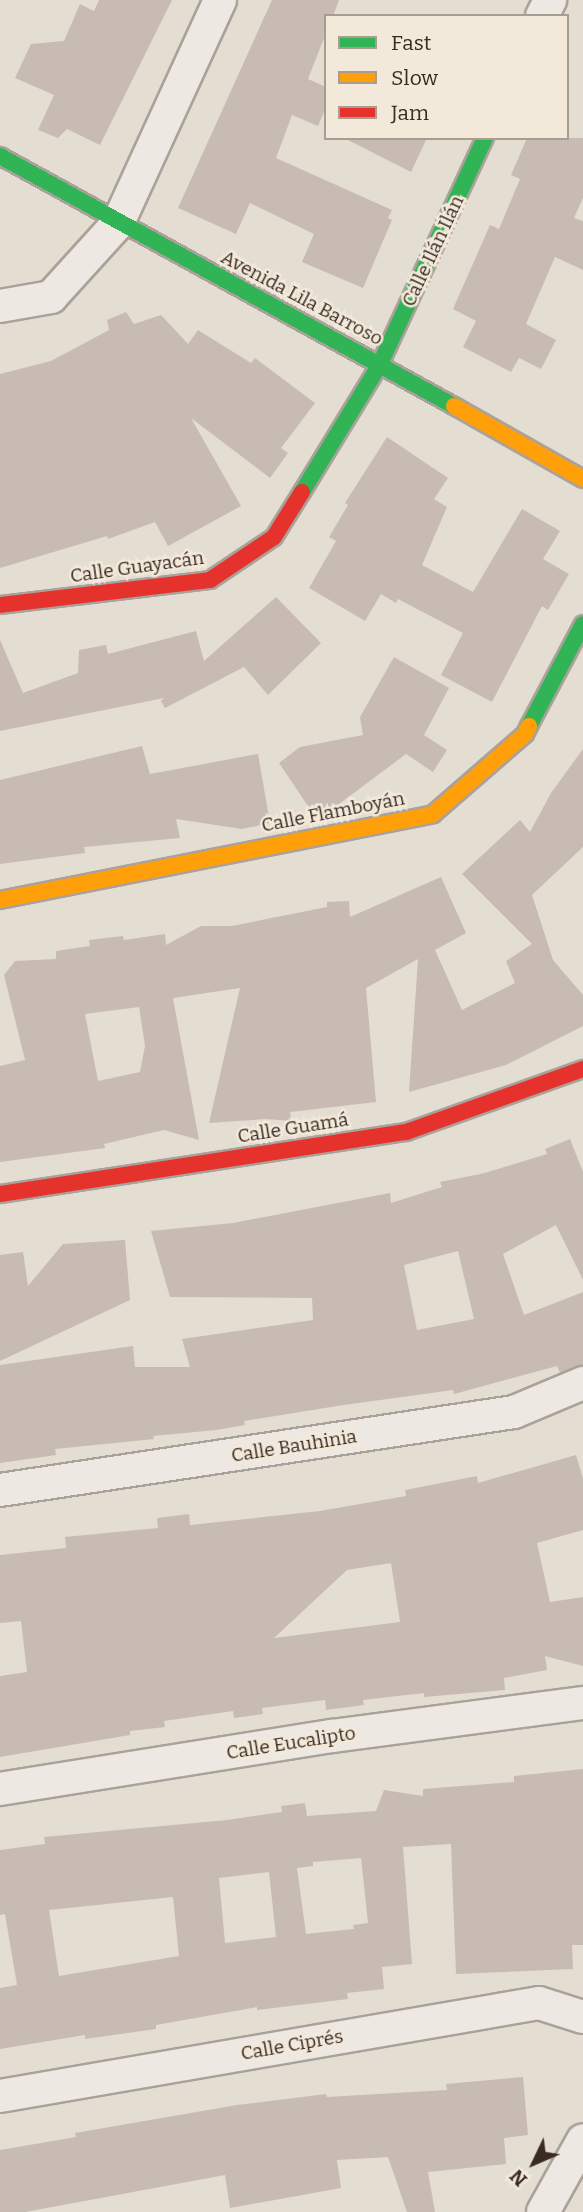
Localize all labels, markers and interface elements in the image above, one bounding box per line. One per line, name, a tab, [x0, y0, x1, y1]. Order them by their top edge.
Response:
legend	[324, 14, 569, 140]
text: Fast	[391, 30, 431, 56]
text: Slow	[391, 65, 438, 91]
text: Jam	[391, 100, 429, 126]
street label: Calle Ilán Ilán	[397, 192, 469, 310]
street label: Avenida Lila Barroso	[217, 246, 387, 350]
street label: Calle Guayacán	[69, 546, 205, 588]
street label: Calle Flamboyán	[260, 787, 406, 837]
street label: Calle Guamá	[236, 1108, 350, 1148]
street label: Calle Bauhinia	[230, 1425, 358, 1467]
street label: Calle Eucalipto	[225, 1722, 357, 1764]
street label: Calle Ciprés	[239, 2025, 345, 2065]
north arrow	[499, 2128, 569, 2198]
text: N	[505, 2165, 532, 2191]

